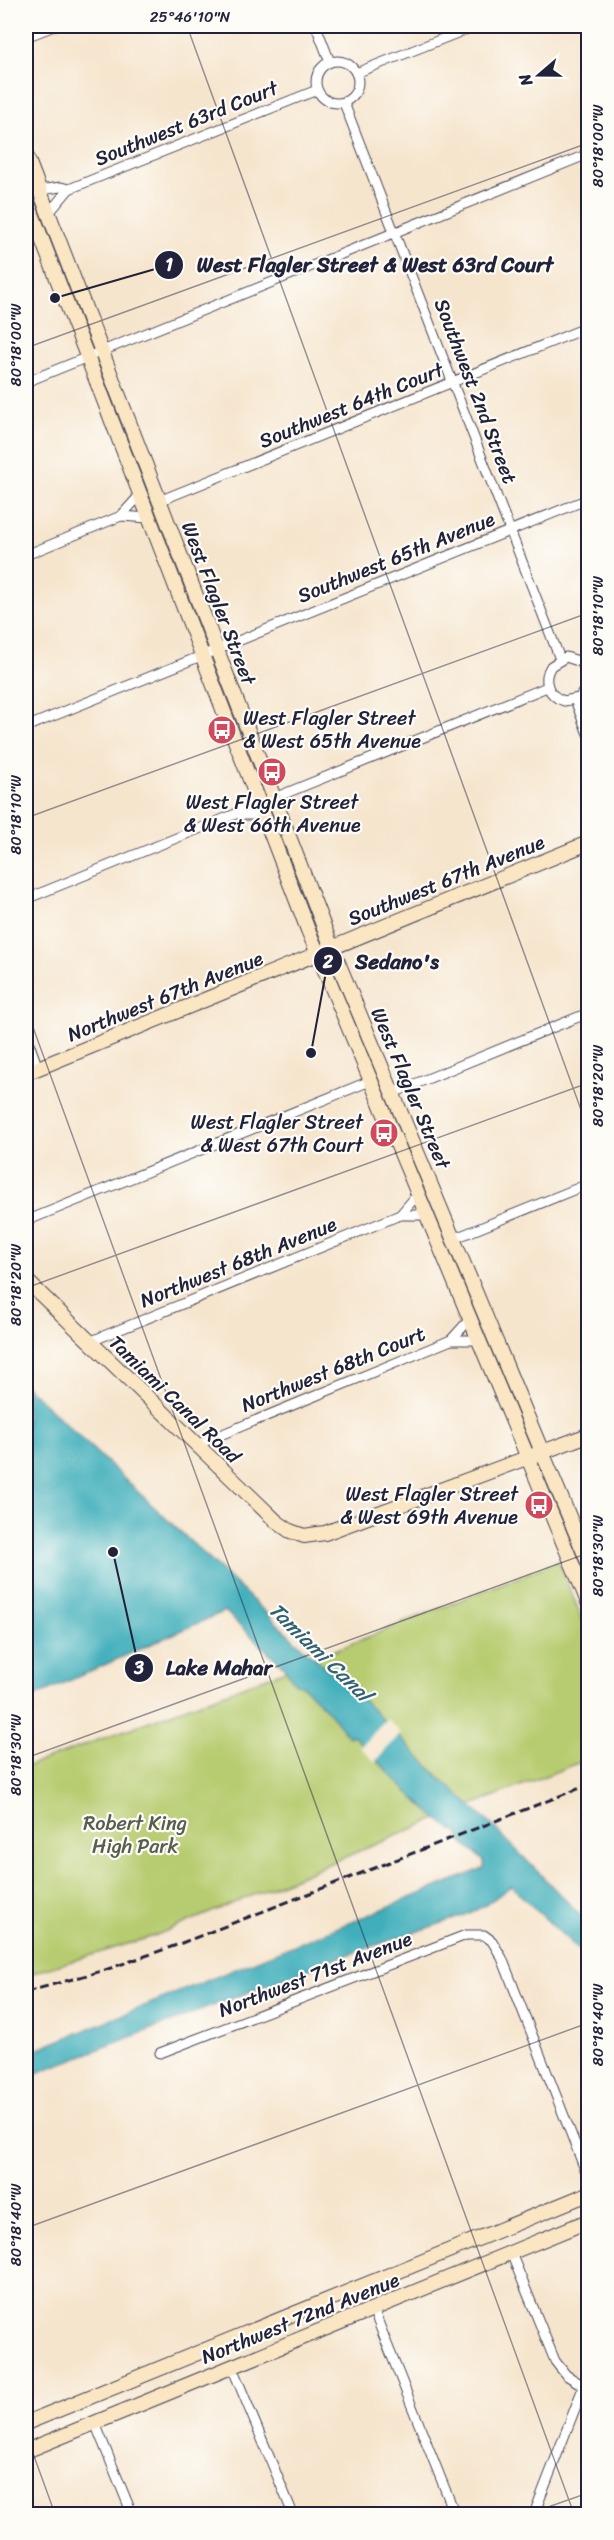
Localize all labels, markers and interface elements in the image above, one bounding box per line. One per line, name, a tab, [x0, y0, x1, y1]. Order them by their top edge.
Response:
text: 25°46'10"N	[150, 4, 231, 30]
north arrow	[509, 45, 569, 105]
text: N	[510, 69, 541, 91]
street label: Southwest 63rd Court	[89, 70, 284, 176]
text: 80°18'00"W	[585, 104, 611, 187]
callout: West Flagler Street & West 63rd Court	[154, 245, 567, 284]
text: West Flagler Street & West 63rd Court	[197, 246, 555, 284]
text: 1	[165, 249, 173, 281]
street label: Southwest 2nd Street	[424, 293, 527, 489]
text: 80°18'00"W	[3, 303, 29, 386]
street label: Southwest 64th Court	[254, 352, 450, 458]
street label: Southwest 65th Avenue	[292, 502, 501, 613]
street label: West Flagler Street	[171, 516, 266, 691]
text: 80°18'10"W	[585, 576, 611, 656]
place label: West Flagler Street & West 65th Avenue	[243, 701, 421, 759]
bus stop icon: West Flagler Street & West 65th Avenue	[206, 714, 238, 746]
bus stop icon: West Flagler Street & West 66th Avenue	[256, 756, 288, 788]
text: 80°18'10"W	[3, 775, 29, 855]
place label: West Flagler Street & West 66th Avenue	[183, 785, 361, 843]
street label: Southwest 67th Avenue	[342, 825, 550, 936]
street label: Northwest 67th Avenue	[62, 941, 269, 1052]
callout: Sedano's	[313, 942, 450, 981]
text: Sedano's	[354, 943, 439, 981]
text: 2	[322, 946, 334, 978]
street label: West Flagler Street	[361, 1002, 461, 1175]
text: 80°18'20"W	[585, 1045, 611, 1127]
place label: West Flagler Street & West 67th Court	[191, 1105, 364, 1163]
bus stop icon: West Flagler Street & West 67th Court	[368, 1117, 400, 1149]
street label: Northwest 68th Avenue	[134, 1207, 342, 1318]
text: 80°18'20"W	[3, 1244, 29, 1326]
street label: Northwest 68th Court	[236, 1316, 431, 1422]
street label: Tamiami Canal Road	[100, 1326, 250, 1473]
place label: West Flagler Street & West 69th Avenue	[340, 1477, 519, 1535]
bus stop icon: West Flagler Street & West 69th Avenue	[523, 1489, 555, 1521]
text: 80°18'30"W	[585, 1515, 611, 1597]
water label: Tamiami Canal	[259, 1593, 384, 1715]
callout: Lake Mahar	[124, 1649, 284, 1688]
text: Lake Mahar	[166, 1649, 274, 1687]
text: 3	[133, 1652, 144, 1684]
text: 80°18'30"W	[3, 1714, 29, 1796]
park label: Robert King High Park	[83, 1806, 187, 1864]
street label: Northwest 71st Avenue	[213, 1921, 417, 2028]
text: 80°18'40"W	[585, 1983, 611, 2066]
text: 80°18'40"W	[3, 2183, 29, 2266]
street label: Northwest 72nd Avenue	[196, 2263, 405, 2374]

